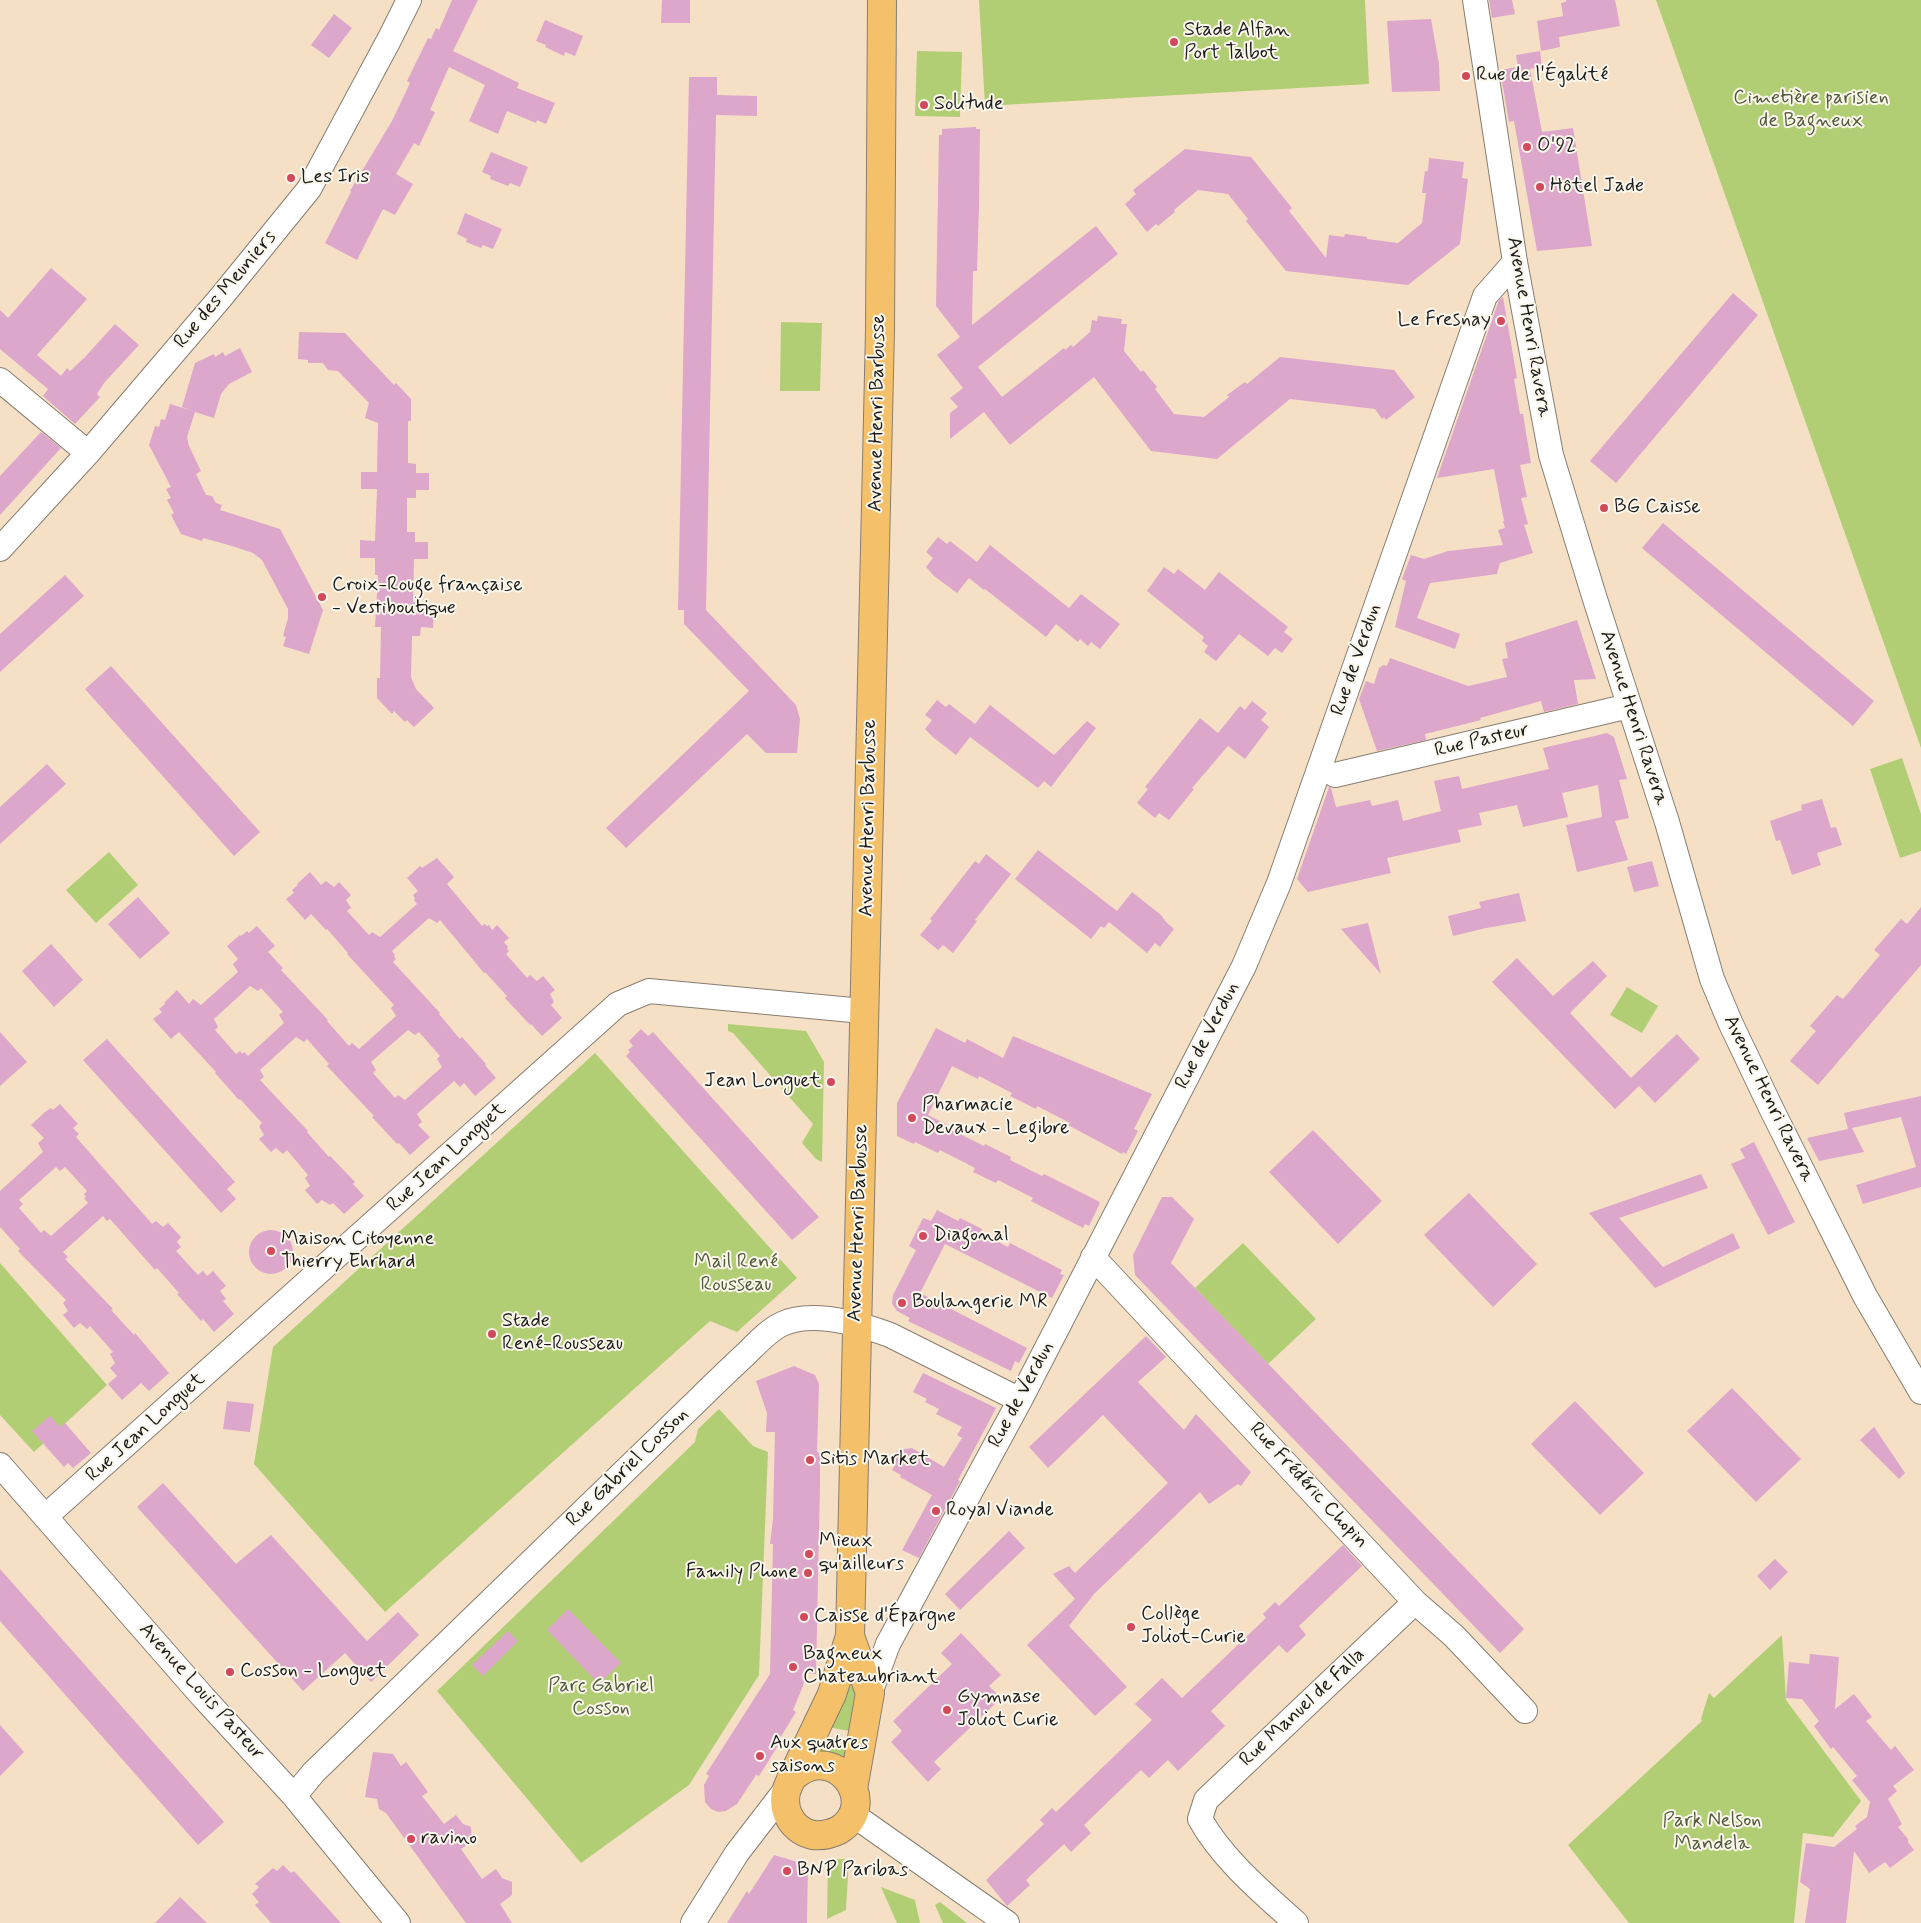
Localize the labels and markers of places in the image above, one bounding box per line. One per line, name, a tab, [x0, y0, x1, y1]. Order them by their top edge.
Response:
place label: Stade Alfan Port Talbot	[1184, 19, 1289, 66]
marker: Stade Alfan Port Talbot	[1168, 36, 1180, 48]
place label: Rue de l'Égalité	[1476, 64, 1608, 88]
marker: Rue de l'Égalité	[1460, 70, 1472, 82]
place label: Solitude	[934, 93, 1004, 117]
marker: Solitude	[918, 99, 930, 111]
place label: O'92	[1537, 135, 1576, 159]
marker: O'92	[1521, 141, 1533, 153]
place label: Les Iris	[301, 166, 369, 190]
marker: Les Iris	[285, 172, 297, 184]
place label: Hôtel Jade	[1550, 175, 1644, 199]
marker: Hôtel Jade	[1534, 181, 1546, 193]
place label: Le Fresnay	[1398, 309, 1491, 333]
marker: Le Fresnay	[1495, 315, 1507, 327]
place label: BG Caisse	[1614, 496, 1701, 520]
marker: BG Caisse	[1598, 502, 1610, 514]
place label: Croix-Rouge française - Vestiboutique	[332, 574, 523, 621]
marker: Croix-Rouge française - Vestiboutique	[316, 591, 328, 603]
place label: Jean Longuet	[704, 1070, 821, 1094]
marker: Jean Longuet	[825, 1076, 837, 1088]
place label: Pharmacie Devaux - Legibre	[922, 1094, 1069, 1141]
marker: Pharmacie Devaux - Legibre	[906, 1112, 918, 1124]
place label: Diagonal	[933, 1224, 1009, 1248]
place label: Maison Citoyenne Thierry Ehrhard	[281, 1228, 434, 1275]
marker: Diagonal	[917, 1230, 929, 1242]
marker: Maison Citoyenne Thierry Ehrhard	[265, 1245, 277, 1257]
place label: Boulangerie MR	[912, 1291, 1048, 1315]
marker: Boulangerie MR	[896, 1297, 908, 1309]
place label: Stade René-Rousseau	[502, 1310, 623, 1357]
marker: Stade René-Rousseau	[486, 1328, 498, 1340]
place label: Sitis Market	[820, 1448, 930, 1472]
marker: Sitis Market	[804, 1454, 816, 1466]
place label: Royal Viande	[946, 1499, 1054, 1523]
marker: Royal Viande	[930, 1505, 942, 1517]
place label: Mieux qu'ailleurs	[819, 1530, 904, 1577]
marker: Mieux qu'ailleurs	[803, 1548, 815, 1560]
place label: Family Phone	[686, 1561, 798, 1585]
marker: Family Phone	[802, 1567, 814, 1579]
place label: Collège Joliot-Curie	[1141, 1603, 1246, 1650]
place label: Caisse d'Épargne	[814, 1605, 956, 1629]
marker: Caisse d'Épargne	[798, 1611, 810, 1623]
marker: Collège Joliot-Curie	[1125, 1621, 1137, 1633]
place label: Bagneux Chateaubriant	[803, 1643, 939, 1690]
place label: Cosson - Longuet	[240, 1660, 387, 1684]
marker: Bagneux Chateaubriant	[787, 1661, 799, 1673]
marker: Cosson - Longuet	[224, 1666, 236, 1678]
place label: Gymnase Joliot Curie	[957, 1686, 1058, 1733]
marker: Gymnase Joliot Curie	[941, 1704, 953, 1716]
place label: Aux quatres saisons	[770, 1732, 868, 1779]
marker: Aux quatres saisons	[754, 1750, 766, 1762]
place label: ravino	[421, 1827, 477, 1851]
marker: ravino	[405, 1833, 417, 1845]
place label: BNP Paribas	[797, 1859, 908, 1883]
marker: BNP Paribas	[781, 1865, 793, 1877]

